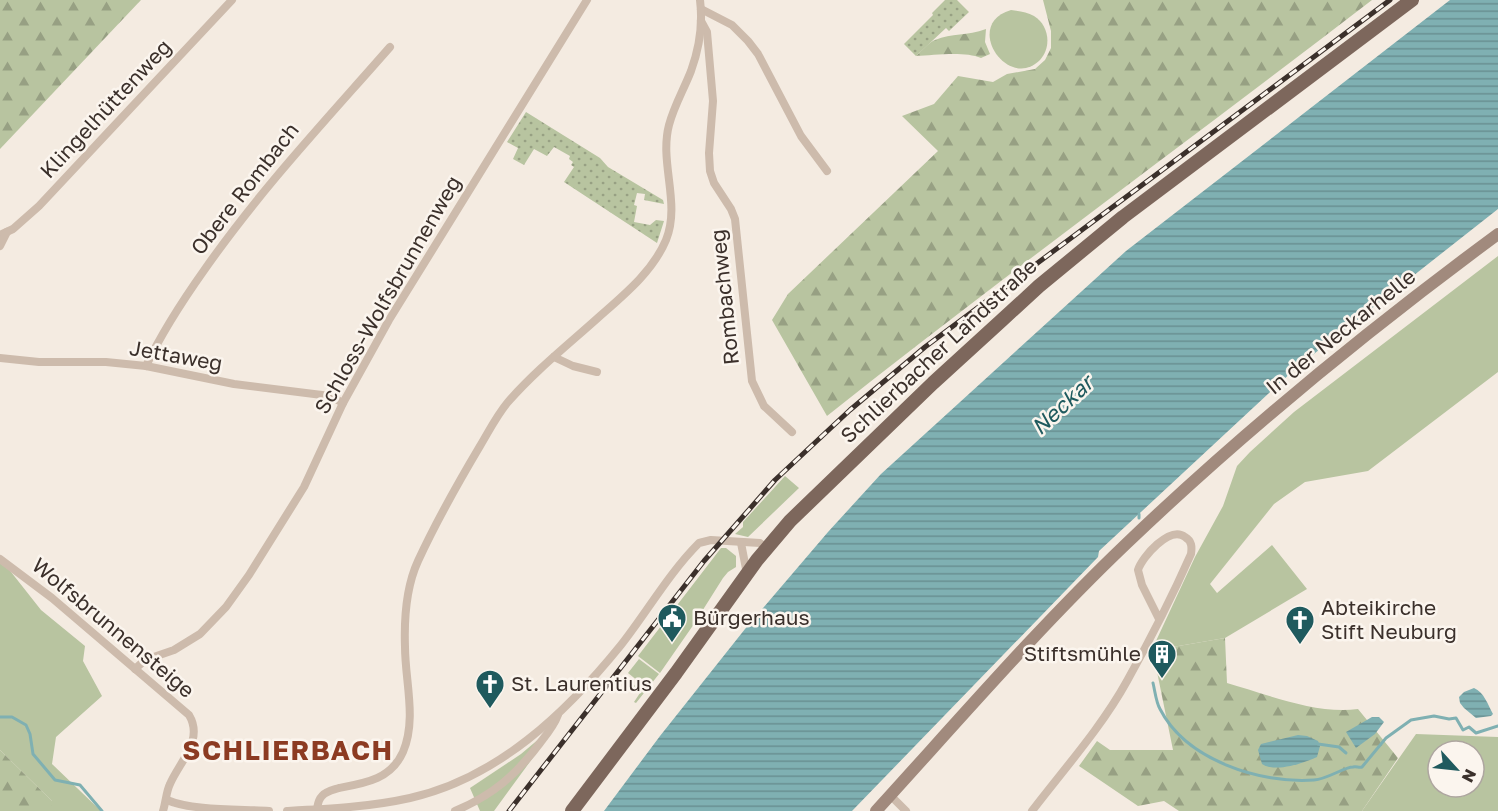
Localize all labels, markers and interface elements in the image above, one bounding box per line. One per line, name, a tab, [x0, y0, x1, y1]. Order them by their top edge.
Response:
street label: Klingelhüttenweg	[34, 33, 176, 183]
street label: Obere Rombach	[185, 117, 304, 260]
street label: Schloss-Wolfsbrunnenweg	[308, 171, 466, 418]
street label: Rombachweg	[704, 228, 744, 366]
street label: Schlierbacher Landstraße	[835, 252, 1042, 448]
street label: In der Neckarhelle	[1260, 263, 1420, 400]
street label: Jettaweg	[128, 334, 225, 376]
water label: Neckar	[1025, 367, 1101, 440]
street label: Wolfsbrunnensteige	[27, 552, 200, 703]
place label: Abteikirche Stift Neuburg	[1321, 594, 1457, 644]
public building icon: Bürgerhaus	[656, 602, 688, 644]
place label: Bürgerhaus	[693, 604, 810, 630]
church icon: Abteikirche Stift Neuburg	[1284, 604, 1316, 646]
building icon: Stiftsmühle	[1146, 638, 1178, 680]
place label: Stiftsmühle	[1024, 640, 1141, 666]
church icon: St. Laurentius	[474, 668, 506, 710]
place label: St. Laurentius	[511, 670, 652, 696]
district label: SCHLIERBACH	[182, 734, 394, 766]
north arrow	[1426, 739, 1486, 799]
text: N	[1458, 766, 1481, 786]

